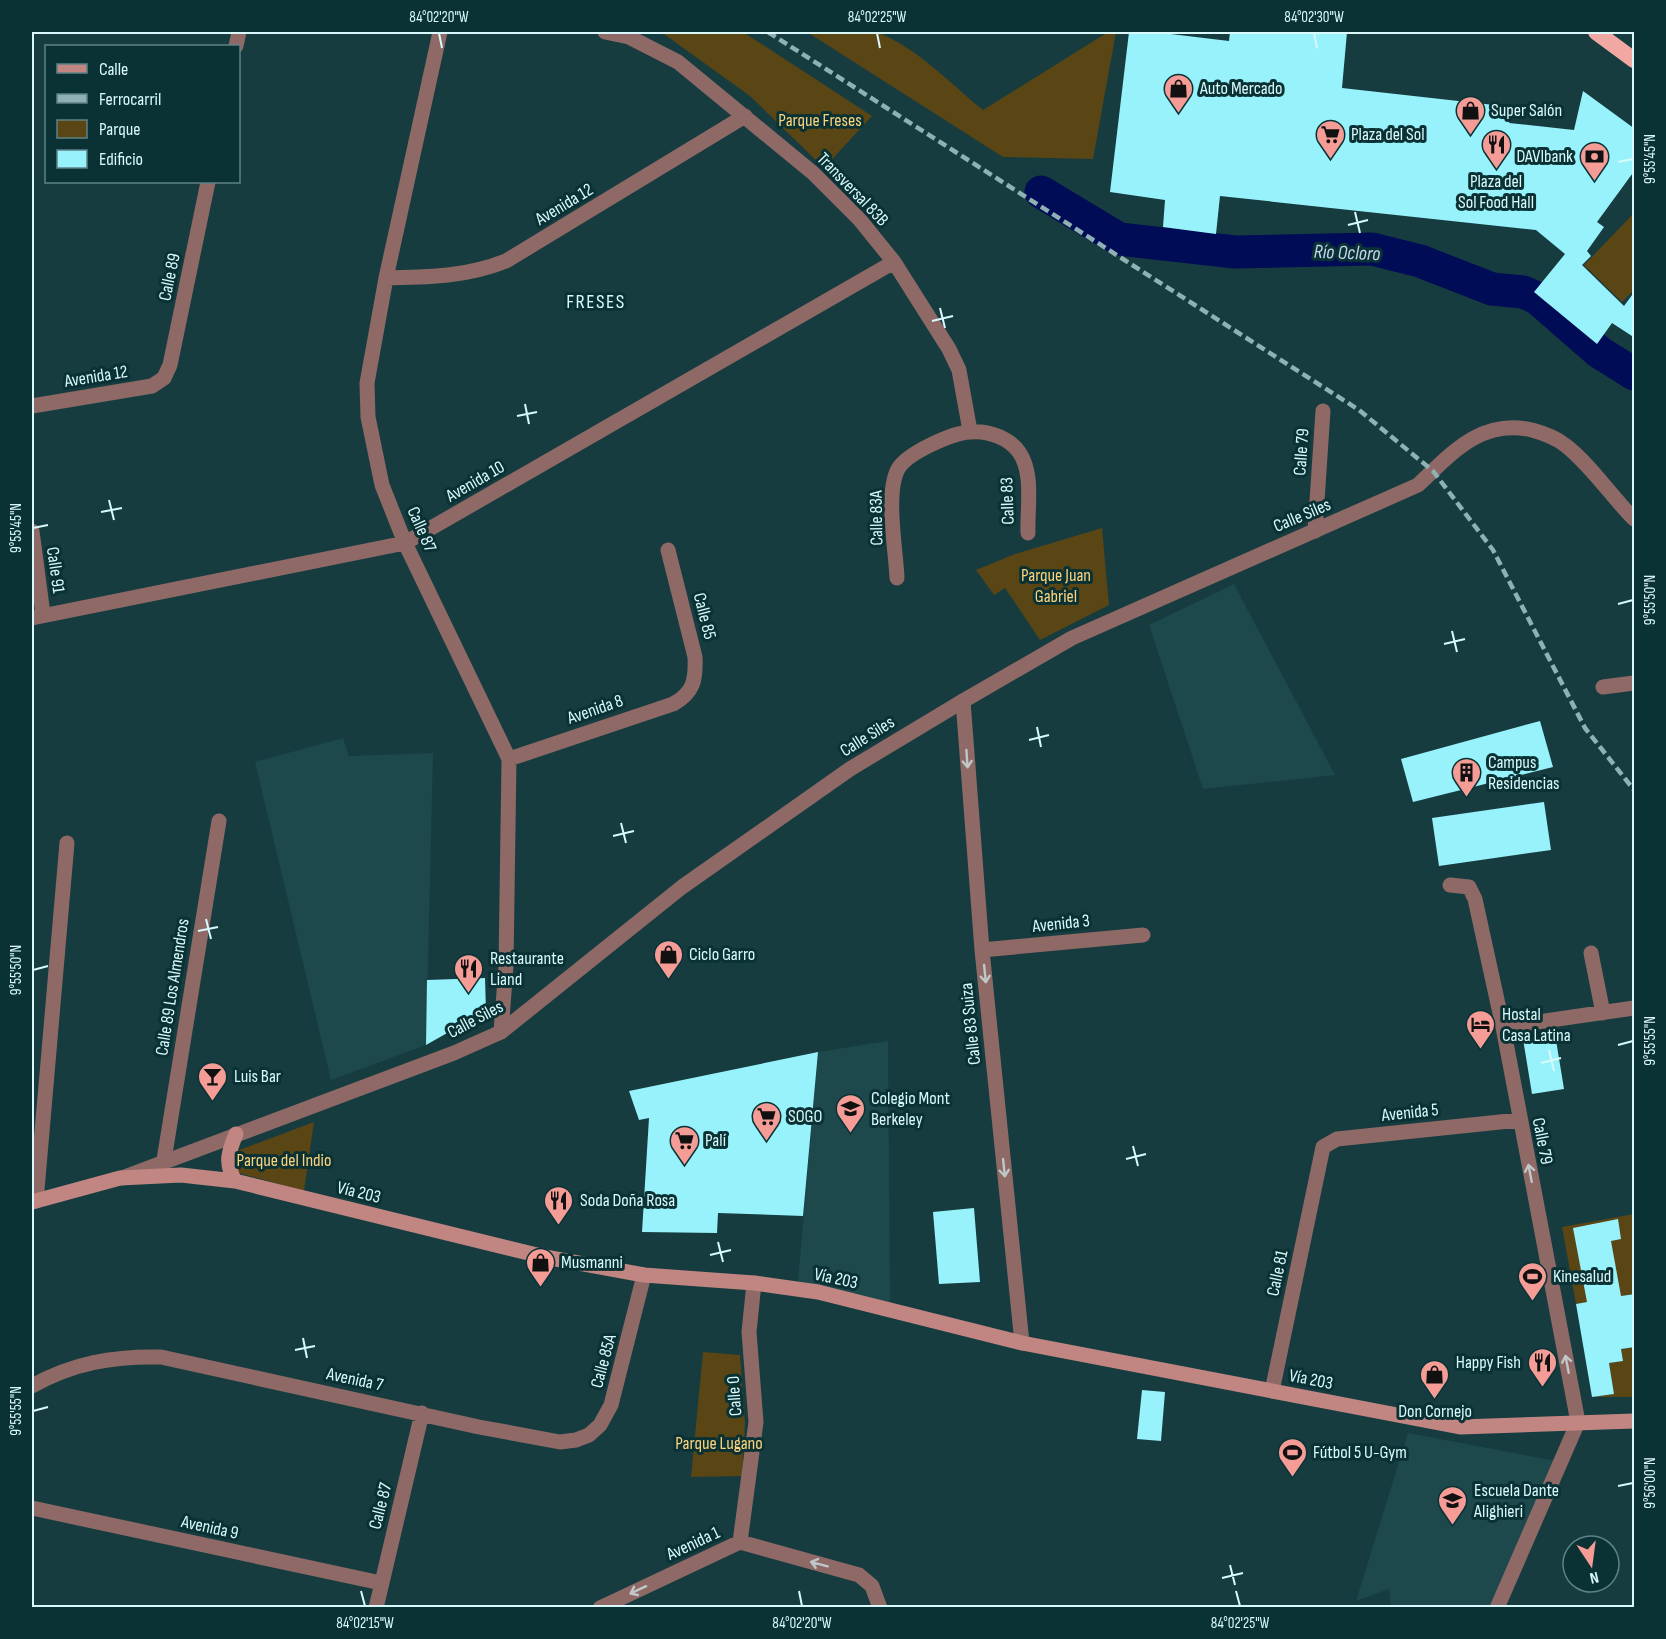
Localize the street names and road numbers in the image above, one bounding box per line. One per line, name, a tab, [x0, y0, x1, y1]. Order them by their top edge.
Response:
street label: Transversal 83B	[812, 148, 893, 230]
street label: Avenida 12	[531, 179, 597, 230]
street label: Calle 89	[154, 251, 185, 303]
street label: Avenida 12	[62, 361, 129, 392]
street label: Calle 79	[1289, 428, 1314, 476]
street label: Avenida 10	[441, 456, 508, 507]
street label: Calle 83	[996, 477, 1019, 525]
street label: Calle 83A	[866, 490, 887, 546]
street label: Calle Siles	[1270, 494, 1334, 537]
street label: Calle 87	[402, 503, 441, 556]
street label: Calle 91	[42, 546, 69, 595]
street label: Calle 85	[689, 591, 720, 642]
street label: Avenida 8	[563, 690, 626, 729]
street label: Calle Siles	[836, 712, 898, 761]
street label: Avenida 3	[1030, 910, 1091, 937]
street label: Calle 89 Los Almendros	[151, 917, 194, 1057]
street label: Calle 83 Suiza	[956, 982, 985, 1066]
street label: Calle Siles	[444, 996, 507, 1043]
street label: Avenida 5	[1380, 1099, 1440, 1126]
street label: Calle 79	[1528, 1116, 1557, 1166]
street label: Vía 203	[335, 1177, 383, 1208]
street label: Calle 81	[1262, 1248, 1293, 1298]
street label: Vía 203	[812, 1264, 860, 1293]
street label: Calle 85A	[586, 1332, 621, 1390]
street label: Avenida 7	[324, 1363, 386, 1396]
street label: Vía 203	[1287, 1365, 1335, 1394]
street label: Calle 0	[723, 1375, 746, 1417]
street label: Calle 87	[365, 1480, 397, 1532]
street label: Avenida 9	[178, 1511, 240, 1544]
street label: Avenida 1	[662, 1522, 724, 1565]

